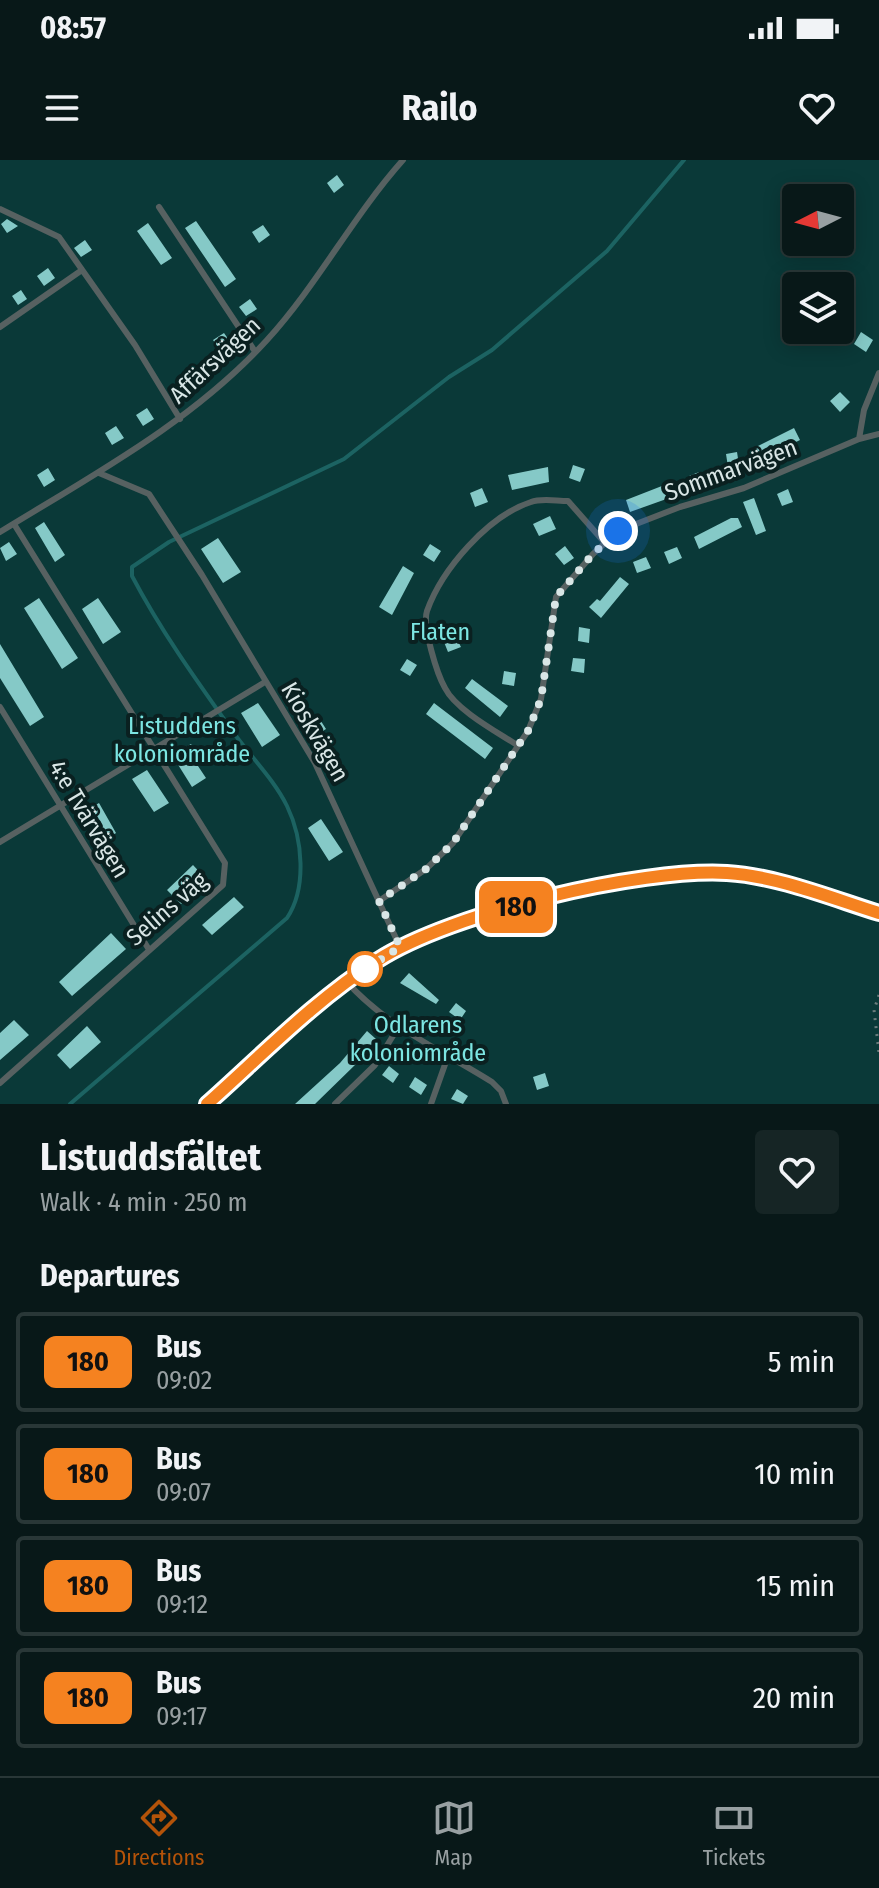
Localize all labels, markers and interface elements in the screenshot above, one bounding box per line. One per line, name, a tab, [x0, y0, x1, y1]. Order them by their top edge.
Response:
text: 08:57	[40, 10, 106, 46]
icon: menu	[40, 86, 84, 130]
text: Railo	[402, 86, 477, 130]
icon: heart	[795, 86, 839, 130]
north arrow	[782, 184, 854, 256]
map controls	[782, 184, 854, 344]
button: layers	[782, 272, 854, 344]
street label: Affärsvägen	[164, 311, 266, 409]
street label: Sommarvägen	[661, 433, 801, 507]
your location	[598, 511, 638, 551]
park label: Flaten	[410, 618, 470, 646]
street label: Kioskvägen	[275, 677, 355, 787]
park label: Listuddens koloniområde	[114, 712, 250, 768]
street label: 4:e Tvärvägen	[43, 755, 135, 883]
street label: Selins väg	[121, 866, 214, 952]
line badge: 180	[470, 881, 562, 933]
text: 180	[495, 890, 537, 923]
unlabelled marker	[348, 952, 382, 986]
park label: Odlarens koloniområde	[350, 1011, 486, 1067]
button: heart	[755, 1130, 839, 1214]
text: Listuddsfältet	[40, 1134, 261, 1180]
text: Walk · 4 min · 250 m	[40, 1187, 248, 1218]
text: Departures	[40, 1258, 180, 1294]
text: Bus	[156, 1329, 201, 1365]
text: 5 min	[768, 1344, 835, 1380]
text: 180	[67, 1345, 109, 1378]
text: 09:02	[156, 1365, 212, 1396]
text: Bus	[156, 1441, 201, 1477]
text: 10 min	[754, 1456, 835, 1492]
text: 180	[67, 1457, 109, 1490]
text: 09:07	[156, 1477, 211, 1508]
text: Bus	[156, 1553, 201, 1589]
text: 15 min	[756, 1568, 835, 1604]
text: 180	[67, 1569, 109, 1602]
text: 09:12	[156, 1589, 208, 1620]
text: Bus	[156, 1665, 201, 1701]
text: 20 min	[753, 1680, 835, 1716]
text: 180	[67, 1681, 109, 1714]
text: 09:17	[156, 1701, 207, 1732]
tab: Directions	[114, 1796, 205, 1871]
tab: Map	[432, 1796, 476, 1871]
tab: Tickets	[703, 1796, 765, 1871]

